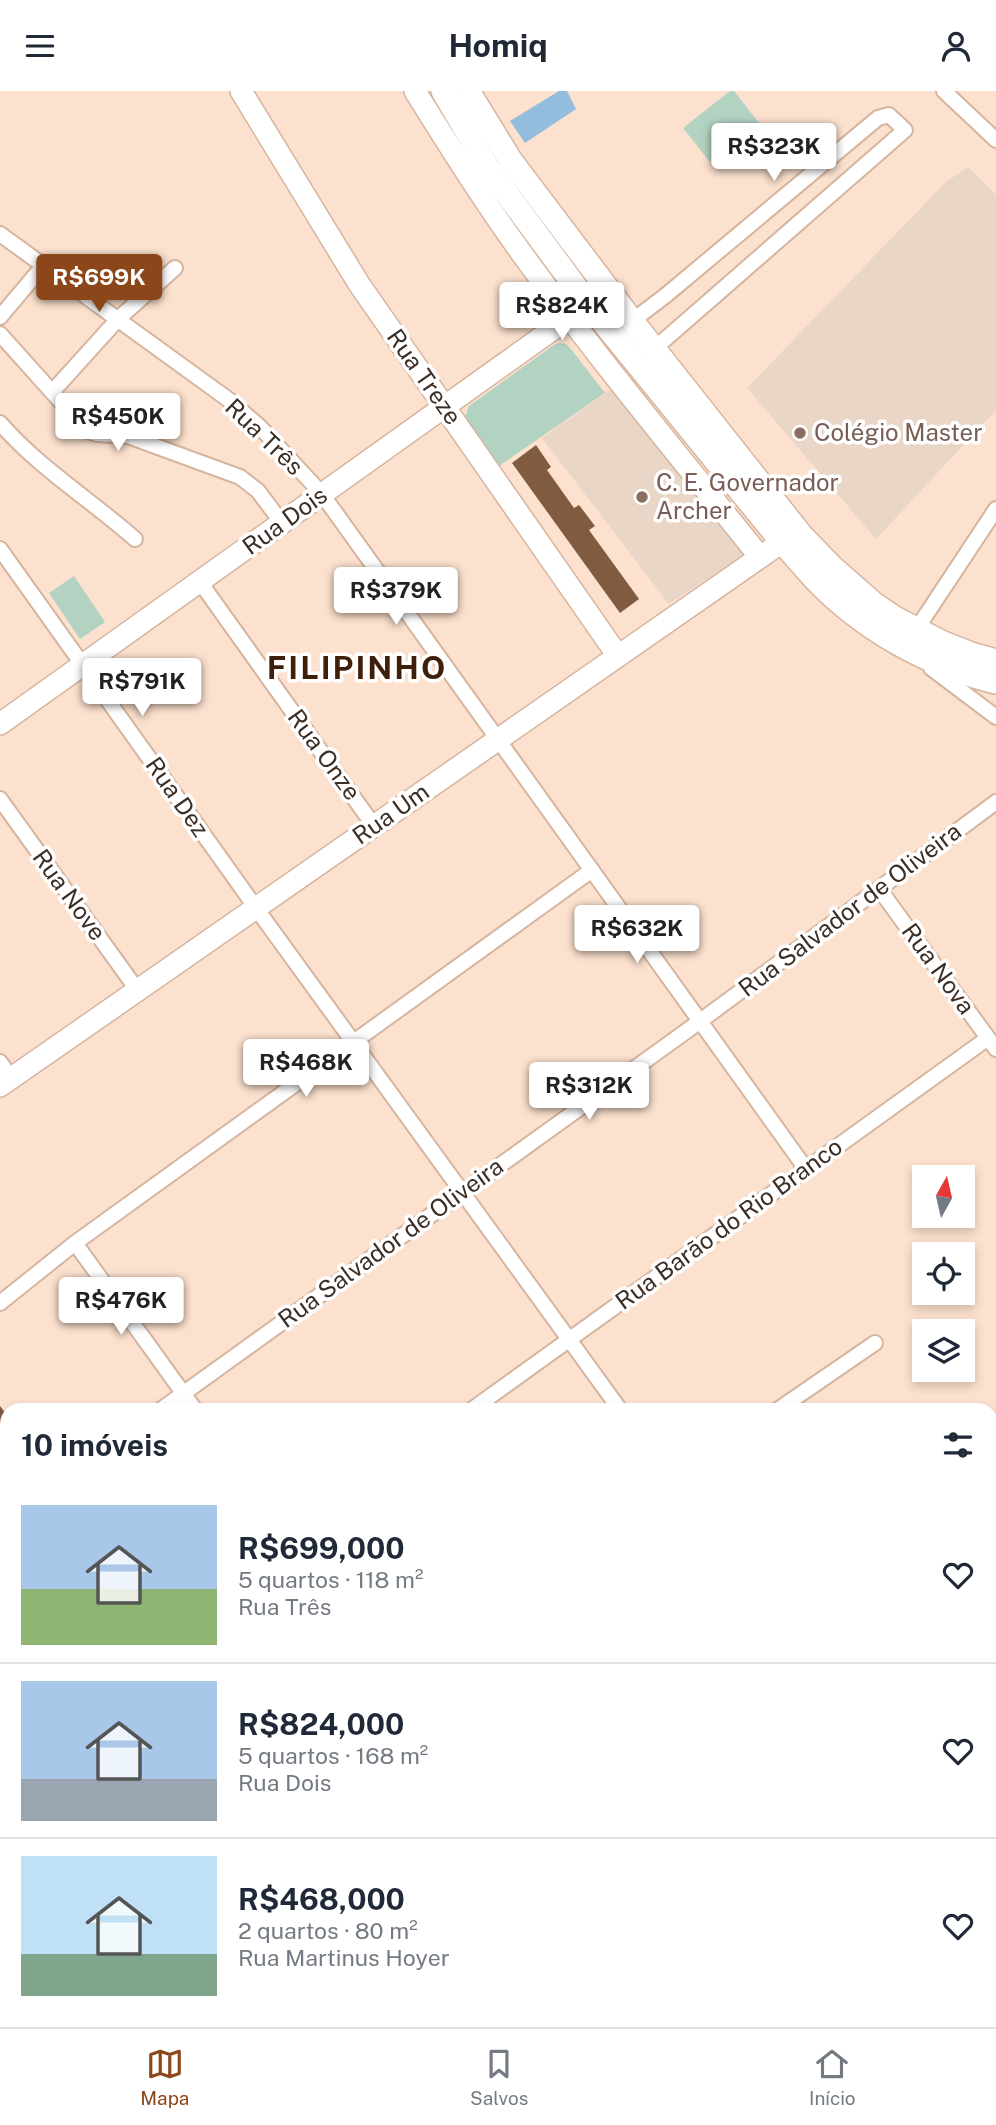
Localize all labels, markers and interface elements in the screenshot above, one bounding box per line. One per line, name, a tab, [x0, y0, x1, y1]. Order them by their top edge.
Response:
icon: menu	[21, 27, 59, 65]
text: Homiq	[448, 27, 548, 64]
icon: person	[937, 27, 975, 65]
pin: R$323K	[717, 123, 831, 183]
text: R$323K	[727, 132, 821, 159]
pin: R$699K	[42, 255, 156, 314]
text: R$699K	[52, 263, 146, 290]
pin: R$824K	[505, 282, 619, 342]
text: R$824K	[515, 291, 609, 318]
street label: Rua Treze	[382, 323, 468, 430]
street label: Rua Três	[220, 392, 309, 480]
pin: R$450K	[61, 393, 175, 453]
text: R$450K	[71, 402, 165, 429]
place label: Colégio Master	[814, 418, 983, 446]
marker: Colégio Master	[792, 425, 808, 441]
place label: C. E. Governador Archer	[656, 468, 839, 524]
street label: Rua Dois	[237, 480, 332, 560]
marker: C. E. Governador Archer	[634, 489, 650, 505]
pin: R$379K	[339, 567, 453, 627]
text: R$379K	[350, 576, 442, 603]
district label: FILIPINHO	[267, 649, 447, 686]
pin: R$791K	[85, 659, 199, 718]
text: R$791K	[98, 667, 186, 694]
street label: Rua Onze	[283, 704, 367, 805]
street label: Rua Dez	[140, 751, 215, 842]
street label: Rua Um	[347, 777, 434, 850]
street label: Rua Salvador de Oliveira	[733, 816, 966, 1002]
street label: Rua Nove	[27, 843, 112, 945]
pin: R$632K	[580, 905, 694, 965]
text: R$632K	[590, 914, 684, 941]
street label: Rua Nova	[896, 918, 981, 1019]
pin: R$468K	[249, 1039, 363, 1099]
text: R$468K	[259, 1048, 353, 1075]
pin: R$312K	[532, 1063, 646, 1122]
text: R$312K	[545, 1071, 633, 1098]
street label: Rua Barão do Rio Branco	[610, 1132, 847, 1315]
street label: Rua Salvador de Oliveira	[273, 1151, 508, 1333]
north arrow	[912, 1165, 975, 1229]
map controls	[912, 1165, 975, 1382]
button: locate	[912, 1242, 975, 1305]
pin: R$476K	[64, 1277, 178, 1337]
text: R$476K	[75, 1286, 167, 1313]
button: layers	[912, 1319, 975, 1382]
icon: filters	[939, 1426, 977, 1464]
text: 10 imóveis	[21, 1427, 168, 1463]
text: R$699,000	[238, 1530, 405, 1566]
icon: home	[77, 1533, 161, 1617]
icon: heart	[939, 1556, 977, 1594]
text: 5 quartos · 118 m²	[238, 1566, 423, 1593]
text: Rua Três	[238, 1593, 331, 1620]
text: R$824,000	[238, 1706, 404, 1742]
icon: home	[77, 1709, 161, 1793]
icon: heart	[939, 1732, 977, 1770]
text: 5 quartos · 168 m²	[238, 1742, 428, 1769]
text: Rua Dois	[238, 1769, 331, 1796]
text: R$468,000	[238, 1881, 405, 1917]
icon: home	[77, 1884, 161, 1968]
icon: heart	[939, 1907, 977, 1945]
text: 2 quartos · 80 m²	[238, 1917, 418, 1944]
text: Rua Martinus Hoyer	[238, 1944, 450, 1971]
tab: Mapa	[140, 2045, 189, 2109]
tab: Salvos	[470, 2045, 528, 2109]
tab: Início	[809, 2045, 856, 2109]

